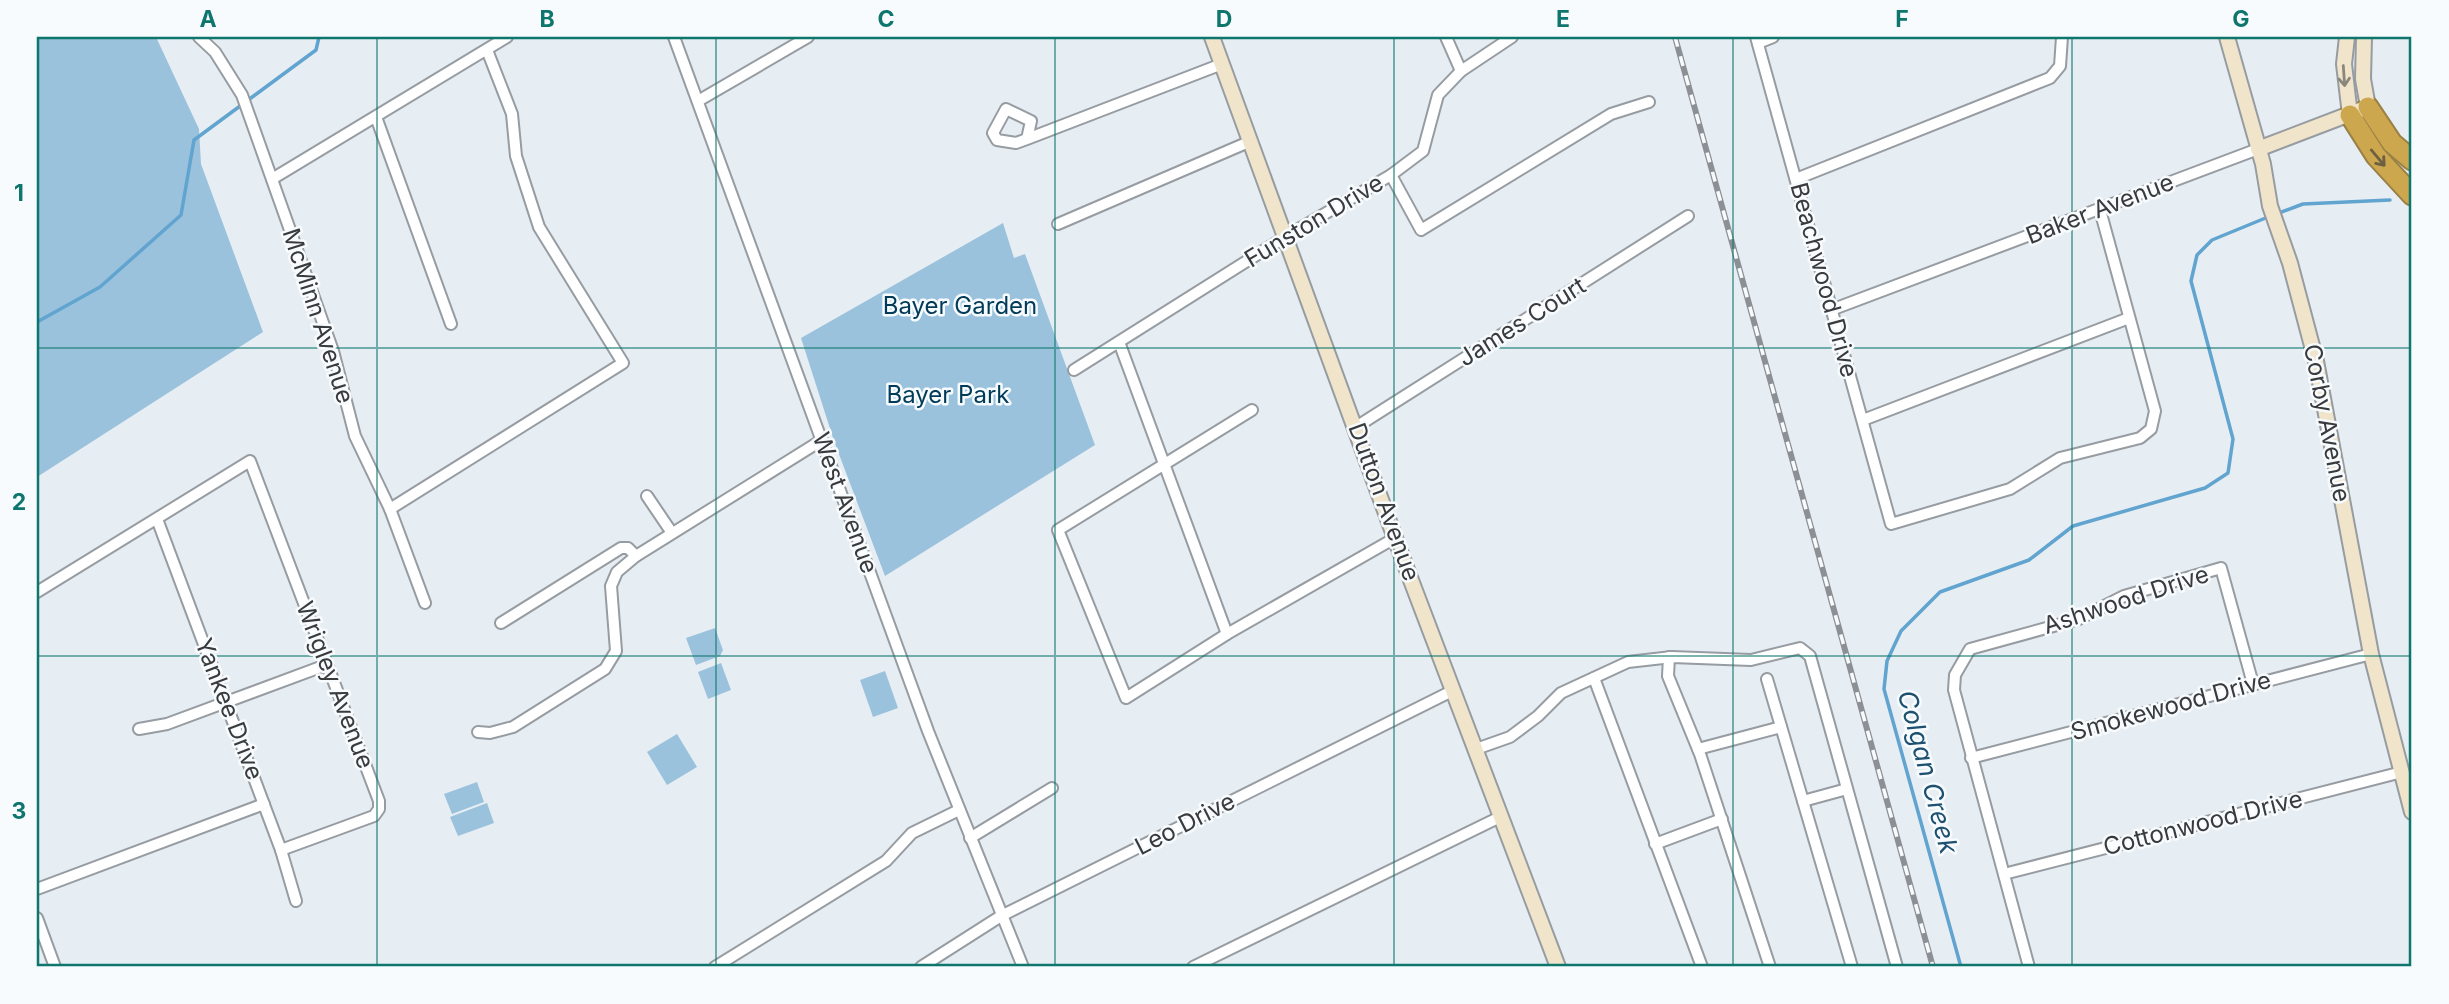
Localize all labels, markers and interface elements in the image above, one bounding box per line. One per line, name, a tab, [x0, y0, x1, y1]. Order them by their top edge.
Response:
text: A	[199, 5, 217, 33]
text: B	[539, 5, 555, 33]
text: C	[877, 5, 895, 33]
text: D	[1216, 5, 1232, 33]
text: E	[1556, 5, 1570, 33]
text: F	[1895, 5, 1909, 33]
text: G	[2232, 5, 2250, 33]
one-way arrow	[2338, 64, 2351, 87]
one-way arrow	[2370, 148, 2386, 166]
street label: Baker Avenue	[2022, 167, 2178, 250]
street label: Funston Drive	[1239, 168, 1388, 273]
text: 1	[14, 179, 24, 207]
street label: Beachwood Drive	[1785, 179, 1864, 380]
street label: McMinn Avenue	[277, 225, 360, 407]
street label: James Court	[1453, 271, 1591, 372]
park label: Bayer Garden	[883, 291, 1037, 320]
street label: Corby Avenue	[2298, 342, 2357, 504]
park label: Bayer Park	[886, 380, 1010, 409]
street label: Dutton Avenue	[1342, 419, 1426, 585]
street label: West Avenue	[807, 428, 884, 577]
text: 2	[12, 488, 26, 516]
street label: Ashwood Drive	[2039, 559, 2212, 640]
street label: Wrigley Avenue	[290, 597, 381, 772]
street label: Yankee Drive	[189, 634, 270, 784]
street label: Smokewood Drive	[2068, 665, 2274, 746]
water label: Colgan Creek	[1892, 687, 1965, 858]
street label: Cottonwood Drive	[2100, 784, 2306, 861]
street label: Leo Drive	[1130, 786, 1240, 861]
text: 3	[12, 797, 26, 825]

